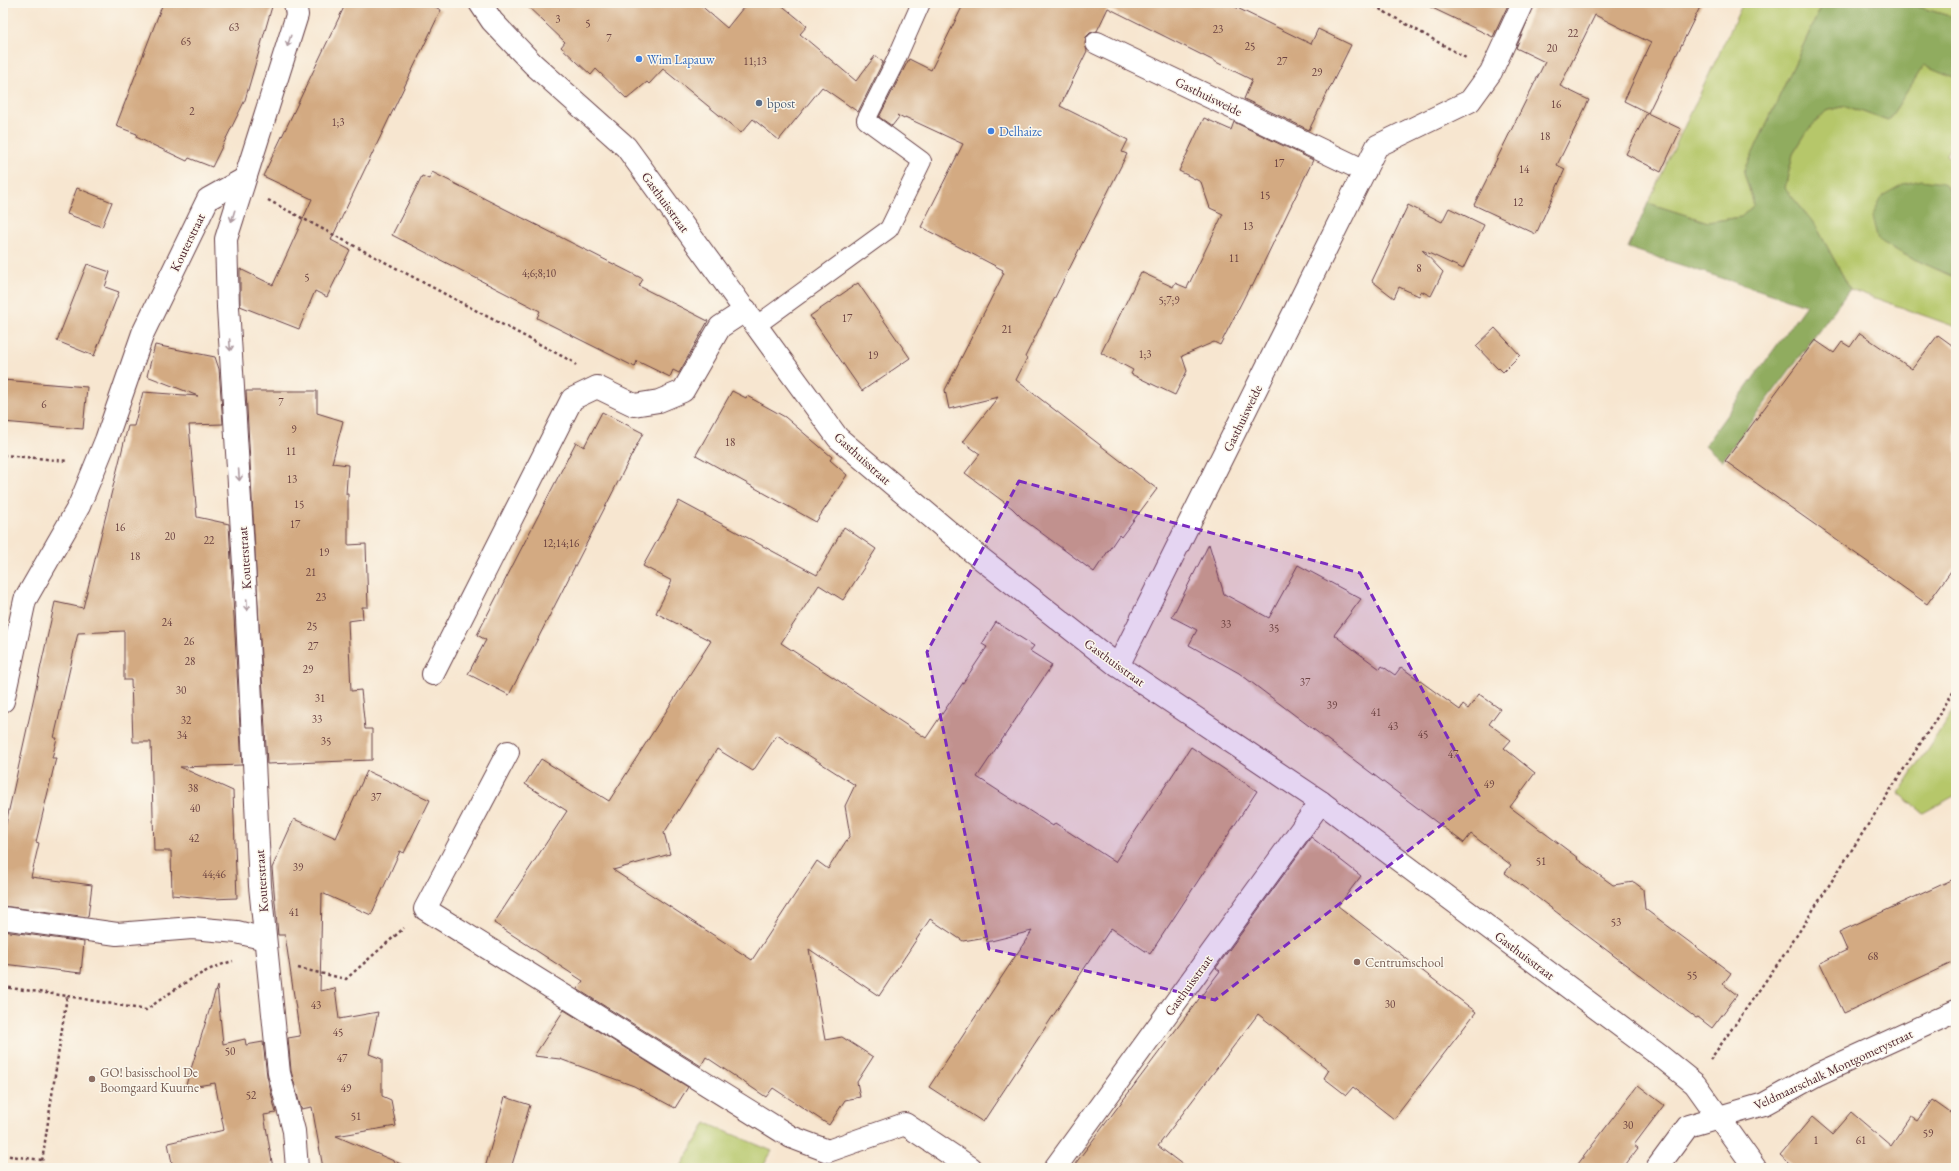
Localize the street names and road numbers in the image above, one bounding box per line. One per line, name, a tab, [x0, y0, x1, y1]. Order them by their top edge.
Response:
street label: Gasthuisweide	[1173, 73, 1245, 120]
street label: Gasthuisstraat	[638, 169, 693, 236]
street label: Kouterstraat	[166, 210, 209, 274]
street label: Gasthuisweide	[1219, 382, 1266, 454]
street label: Gasthuisstraat	[831, 428, 895, 488]
street label: Kouterstraat	[234, 526, 255, 590]
street label: Gasthuisstraat	[1081, 635, 1148, 690]
street label: Kouterstraat	[251, 849, 272, 913]
street label: Gasthuisstraat	[1491, 927, 1558, 984]
street label: Gasthuisstraat	[1161, 952, 1216, 1019]
street label: Veldmaarschalk Montgomerystraat	[1751, 1025, 1915, 1114]

